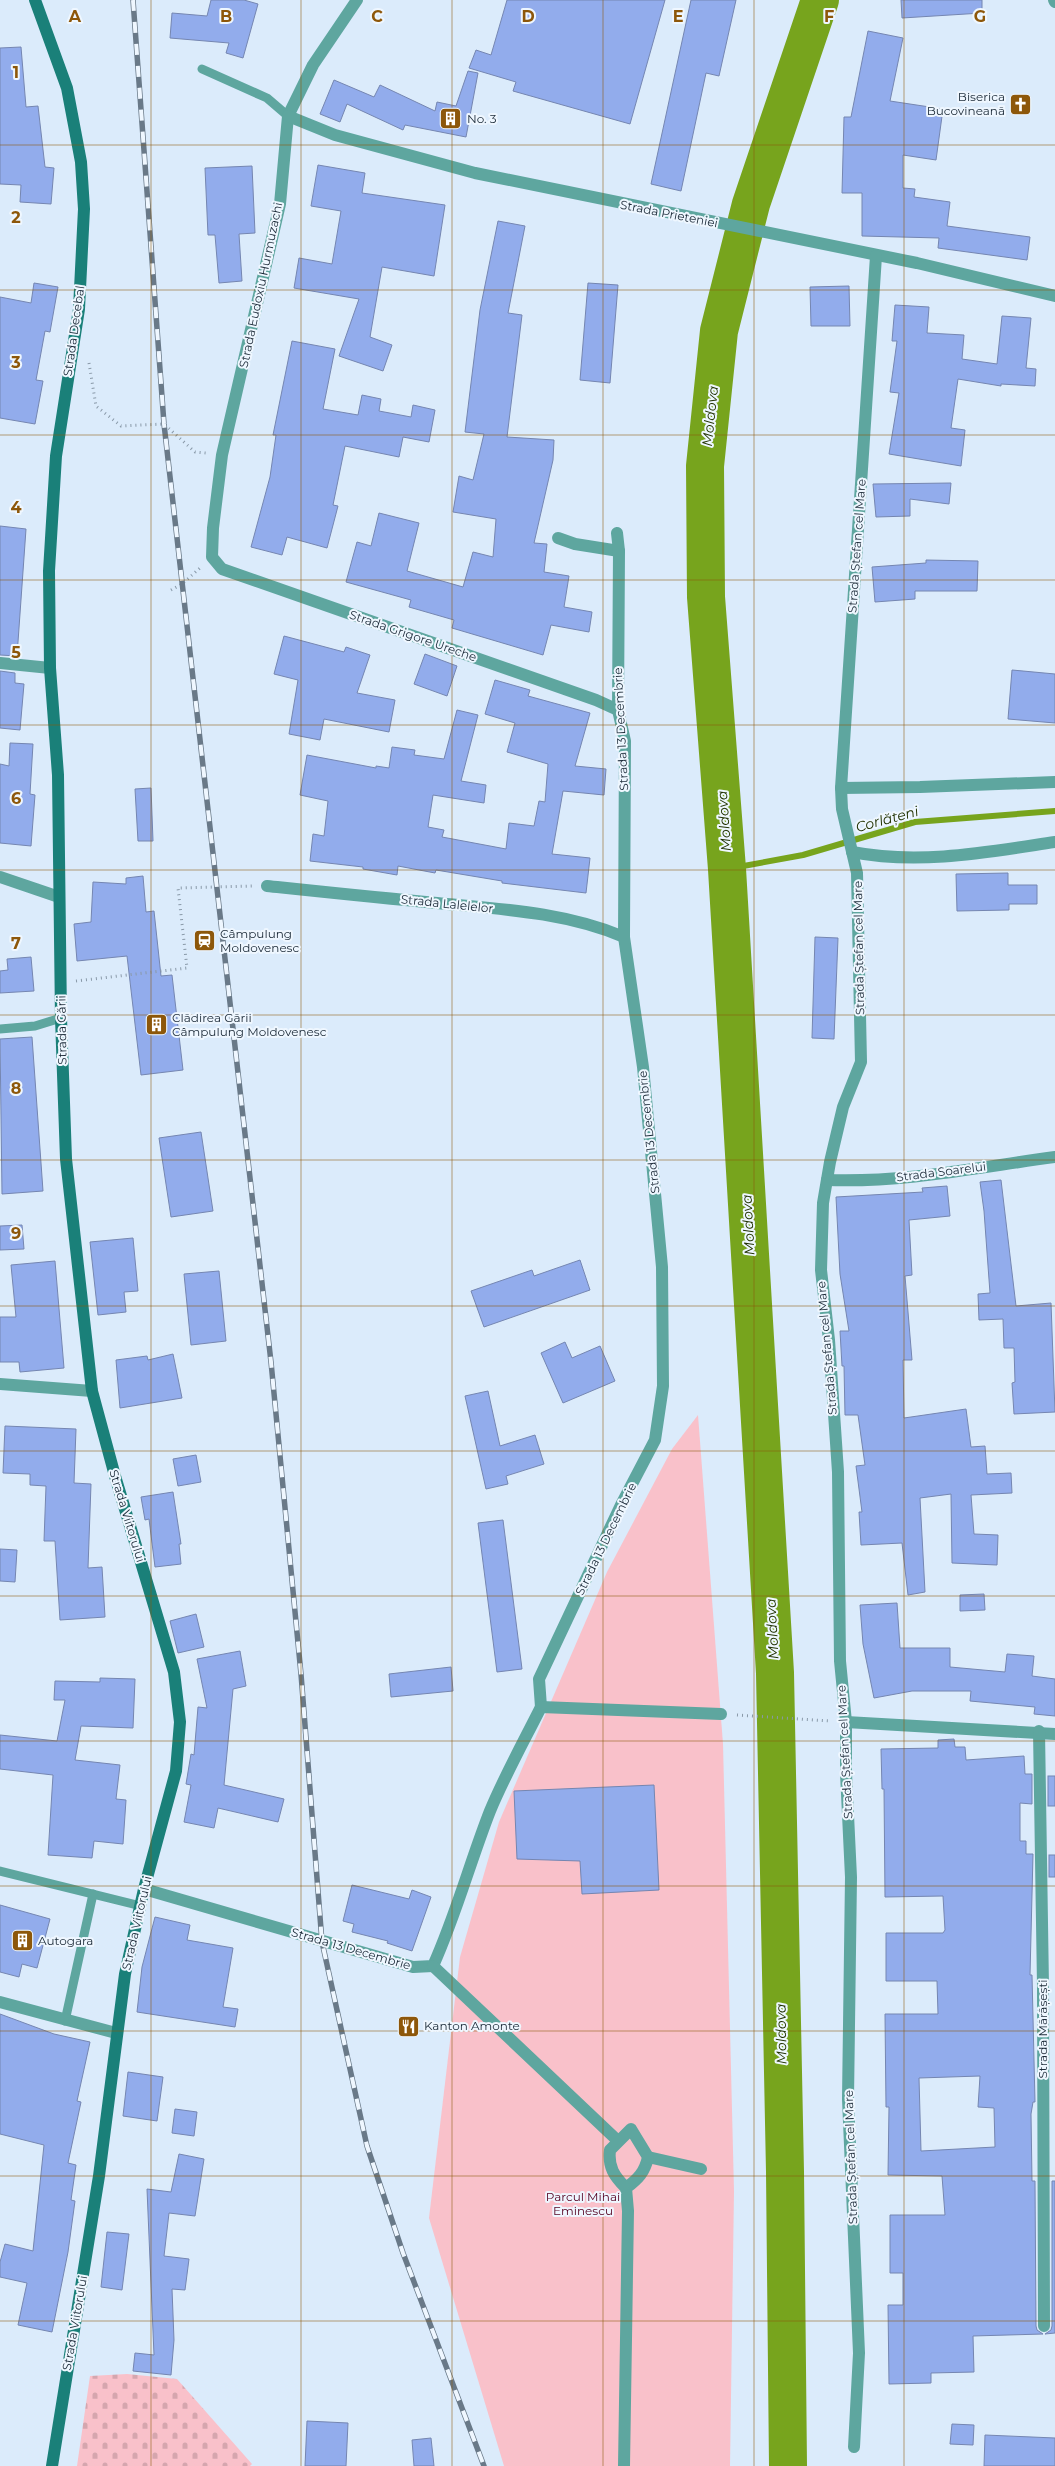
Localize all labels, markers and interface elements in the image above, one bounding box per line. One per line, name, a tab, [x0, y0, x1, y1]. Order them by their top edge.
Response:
text: A	[68, 7, 82, 26]
text: B	[220, 7, 232, 26]
text: C	[371, 7, 383, 26]
text: D	[521, 7, 535, 26]
text: E	[673, 7, 683, 26]
text: F	[824, 7, 834, 26]
text: G	[974, 7, 986, 26]
text: 1	[13, 63, 19, 82]
place label: Biserica Bucovineană	[927, 89, 1005, 118]
church icon: Biserica Bucovineană	[1009, 92, 1033, 116]
building icon: No. 3	[439, 107, 463, 131]
place label: No. 3	[467, 111, 497, 126]
street label: Strada Prieteniei	[619, 197, 719, 230]
street label: Strada Eudoxiu Hurmuzachi	[236, 201, 285, 369]
text: 2	[11, 208, 21, 227]
street label: Strada Decebal	[60, 285, 87, 377]
text: 3	[10, 353, 21, 372]
water label: Moldova	[698, 385, 722, 447]
street label: Strada Ștefan cel Mare	[844, 478, 869, 613]
text: 4	[10, 498, 22, 517]
street label: Strada Grigore Ureche	[348, 607, 479, 664]
text: 5	[11, 643, 21, 662]
street label: Strada 13 Decembrie	[610, 667, 631, 791]
text: 6	[11, 789, 21, 808]
water label: Moldova	[713, 790, 735, 852]
water label: Corlățeni	[854, 802, 921, 836]
street label: Strada Ștefan cel Mare	[850, 881, 867, 1015]
street label: Strada Lalelelor	[400, 891, 494, 916]
place label: Câmpulung Moldovenesc	[220, 926, 299, 955]
station icon: Câmpulung Moldovenesc	[192, 929, 216, 953]
text: 7	[11, 934, 21, 953]
street label: Strada Gării	[53, 995, 70, 1065]
place label: Clădirea Gării Câmpulung Moldovenesc	[172, 1010, 327, 1039]
building icon: Clădirea Gării Câmpulung Moldovenesc	[144, 1013, 168, 1037]
street label: Strada 13 Decembrie	[635, 1070, 662, 1194]
text: 8	[11, 1079, 21, 1098]
street label: Strada Soarelui	[895, 1159, 987, 1184]
water label: Moldova	[737, 1194, 759, 1256]
text: 9	[11, 1224, 21, 1243]
street label: Strada Ștefan cel Mare	[813, 1280, 840, 1416]
street label: Strada Viitorului	[106, 1468, 149, 1564]
street label: Strada 13 Decembrie	[572, 1480, 639, 1598]
water label: Moldova	[761, 1598, 783, 1660]
street label: Strada Ștefan cel Mare	[833, 1685, 856, 1819]
street label: Strada Viitorului	[118, 1874, 155, 1971]
street label: Strada 13 Decembrie	[290, 1924, 413, 1973]
building icon: Autogara	[10, 1929, 34, 1953]
place label: Autogara	[38, 1933, 93, 1948]
street label: Strada Mărășești	[1035, 1979, 1050, 2079]
water label: Moldova	[771, 2003, 791, 2065]
restaurant icon: Kanton Amonte	[396, 2014, 420, 2038]
place label: Kanton Amonte	[424, 2018, 520, 2033]
street label: Strada Ștefan cel Mare	[841, 2090, 860, 2224]
park label: Parcul Mihai Eminescu	[546, 2189, 620, 2218]
street label: Strada Viitorului	[59, 2274, 90, 2372]

